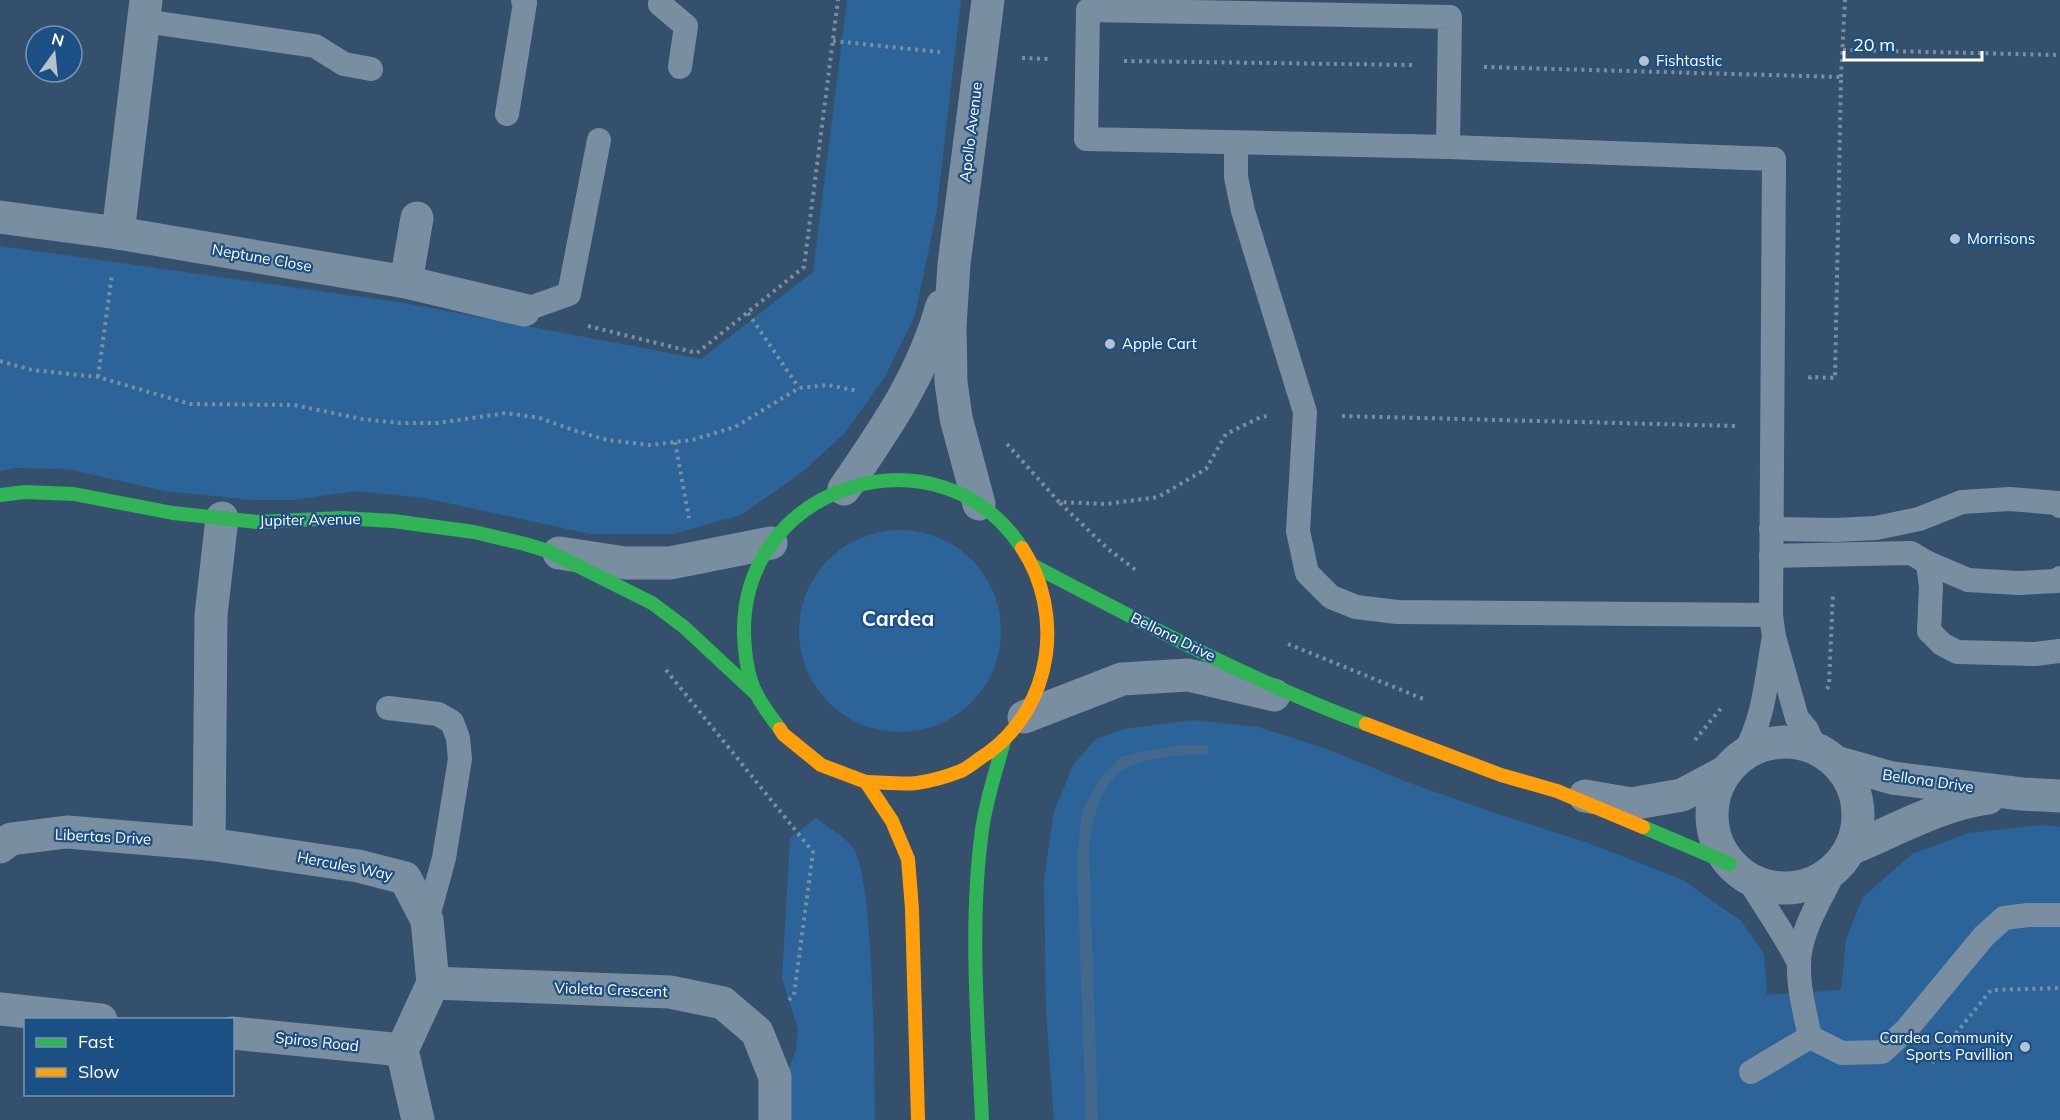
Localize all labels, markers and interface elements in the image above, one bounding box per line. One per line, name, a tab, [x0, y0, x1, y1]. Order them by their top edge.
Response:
north arrow	[24, 24, 84, 84]
scale bar	[1844, 24, 1982, 62]
text: N	[49, 28, 66, 51]
text: 20 m	[1853, 33, 1895, 56]
place label: Fishtastic	[1656, 51, 1722, 70]
marker: Fishtastic	[1637, 54, 1651, 68]
street label: Apollo Avenue	[955, 81, 986, 183]
place label: Morrisons	[1967, 229, 2035, 248]
marker: Morrisons	[1948, 232, 1962, 246]
street label: Neptune Close	[211, 239, 314, 276]
place label: Apple Cart	[1122, 334, 1197, 353]
marker: Apple Cart	[1103, 337, 1117, 351]
street label: Jupiter Avenue	[259, 509, 361, 530]
district label: Cardea	[862, 605, 934, 631]
street label: Bellona Drive	[1128, 608, 1219, 665]
street label: Bellona Drive	[1881, 765, 1975, 796]
street label: Libertas Drive	[54, 824, 152, 849]
street label: Hercules Way	[296, 847, 394, 884]
street label: Violeta Crescent	[554, 978, 668, 1001]
legend	[24, 1018, 234, 1096]
street label: Spiros Road	[274, 1028, 360, 1055]
place label: Cardea Community Sports Pavillion	[1880, 1028, 2013, 1064]
text: Fast	[78, 1030, 114, 1053]
marker: Cardea Community Sports Pavillion	[2018, 1040, 2032, 1054]
text: Slow	[78, 1060, 120, 1083]

